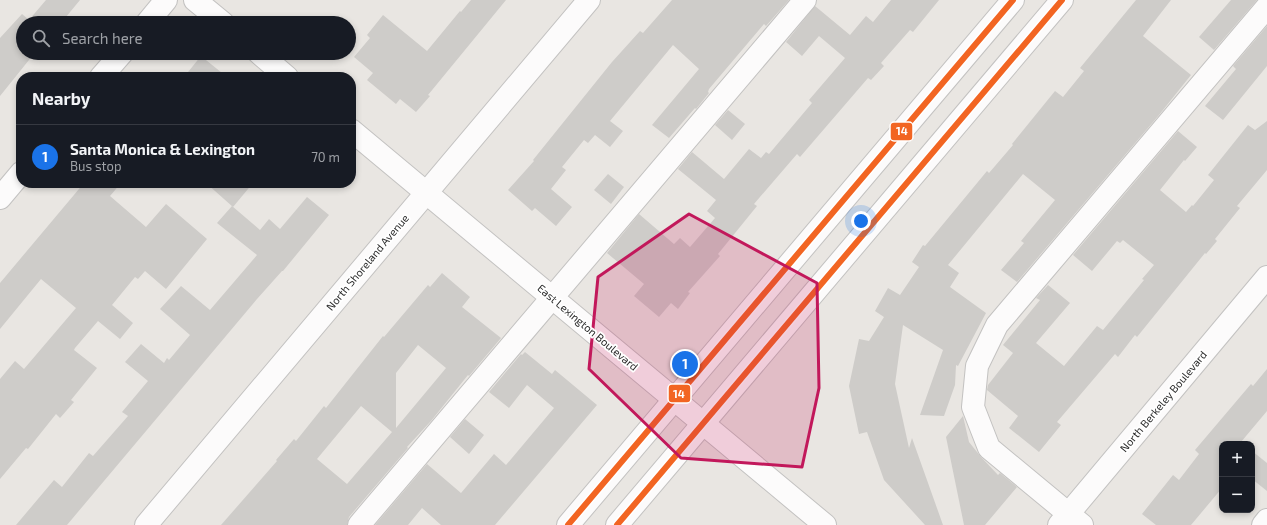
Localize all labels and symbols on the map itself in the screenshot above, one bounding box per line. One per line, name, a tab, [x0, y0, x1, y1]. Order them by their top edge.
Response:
line badge: 14	[890, 122, 913, 141]
text: 14	[896, 124, 908, 137]
street label: North Shoreland Avenue	[323, 211, 411, 313]
your location	[851, 211, 871, 231]
street label: East Lexington Boulevard	[535, 281, 641, 373]
street label: North Berkeley Boulevard	[1117, 348, 1209, 454]
pin: 1	[672, 349, 698, 379]
line badge: 14	[668, 384, 691, 403]
text: 14	[673, 387, 685, 400]

